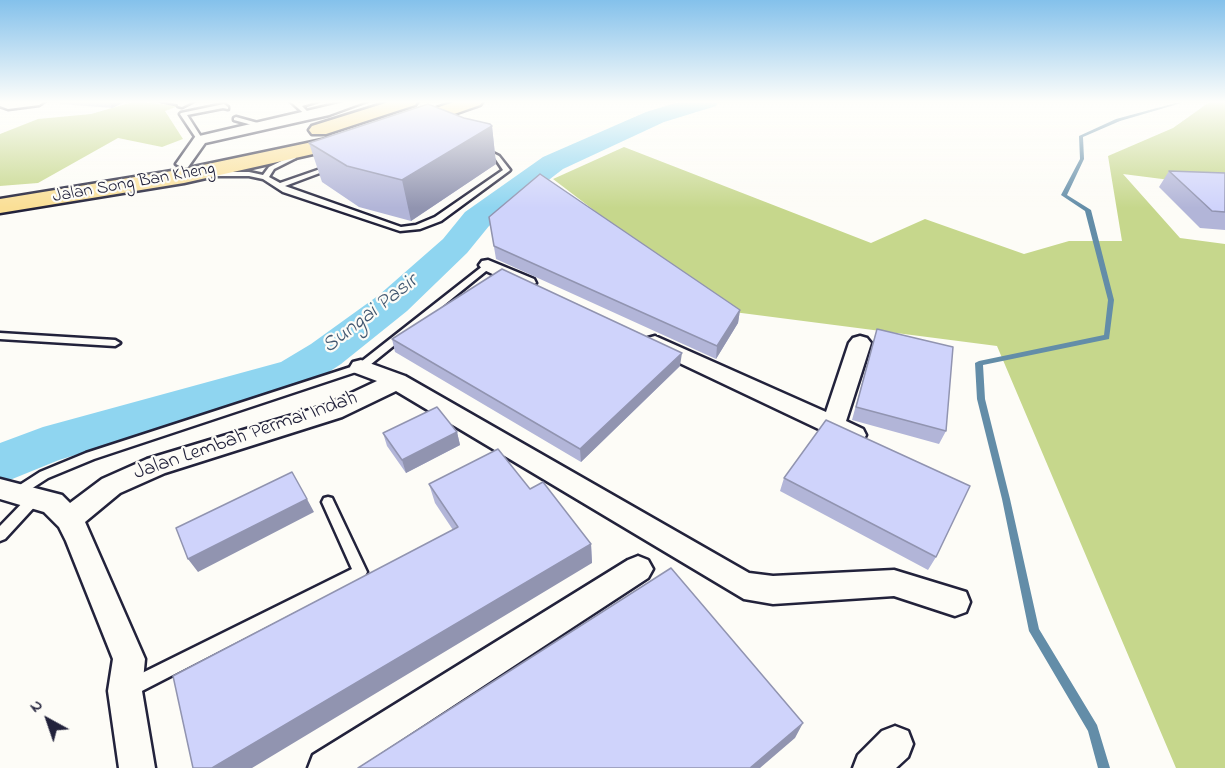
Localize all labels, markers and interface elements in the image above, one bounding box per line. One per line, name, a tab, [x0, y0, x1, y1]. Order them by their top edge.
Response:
street label: Jalan Song Ban Kheng	[51, 159, 217, 209]
water label: Sungai Pasir	[318, 270, 424, 360]
street label: Jalan Lembah Permai Indah	[131, 387, 361, 487]
north arrow	[18, 690, 78, 750]
text: N	[25, 694, 48, 719]

